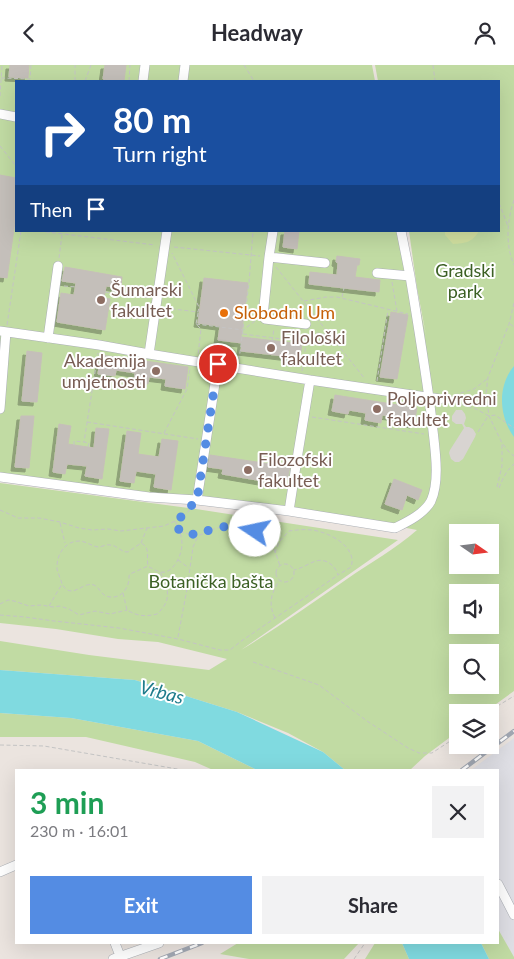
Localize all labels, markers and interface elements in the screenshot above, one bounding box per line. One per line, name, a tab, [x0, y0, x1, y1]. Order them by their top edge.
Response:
icon: back	[15, 19, 43, 47]
text: Headway	[211, 19, 303, 46]
icon: person	[471, 19, 499, 47]
text: 80 m	[113, 98, 191, 140]
icon: right	[30, 100, 95, 165]
text: Turn right	[113, 140, 207, 167]
icon: arrive	[82, 195, 110, 223]
text: Then	[30, 198, 72, 221]
park label: Gradski park	[435, 259, 495, 302]
place label: Šumarski fakultet	[111, 278, 182, 321]
marker: Šumarski fakultet	[95, 294, 107, 306]
place label: Slobodni Um	[234, 301, 335, 323]
marker: Slobodni Um	[218, 307, 230, 319]
place label: Filološki fakultet	[281, 326, 346, 369]
marker: Filološki fakultet	[265, 342, 277, 354]
pin	[197, 343, 239, 385]
place label: Akademija umjetnosti	[62, 349, 146, 392]
icon: arrive	[204, 350, 232, 378]
marker: Akademija umjetnosti	[150, 365, 162, 377]
place label: Poljoprivredni fakultet	[387, 387, 497, 430]
marker: Poljoprivredni fakultet	[371, 403, 383, 415]
place label: Filozofski fakultet	[258, 448, 332, 491]
marker: Filozofski fakultet	[242, 464, 254, 476]
position arrow	[228, 504, 280, 556]
north arrow	[449, 524, 499, 574]
map controls	[449, 524, 499, 754]
park label: Botanička bašta	[149, 570, 273, 592]
button: sound	[449, 584, 499, 634]
button: search	[449, 644, 499, 694]
water label: Vrbas	[137, 675, 187, 709]
button: layers	[449, 704, 499, 754]
text: 3 min	[30, 784, 104, 820]
button: close	[432, 786, 484, 838]
text: 230 m · 16:01	[30, 821, 129, 840]
button: Exit	[30, 876, 252, 934]
button: Share	[262, 876, 484, 934]

